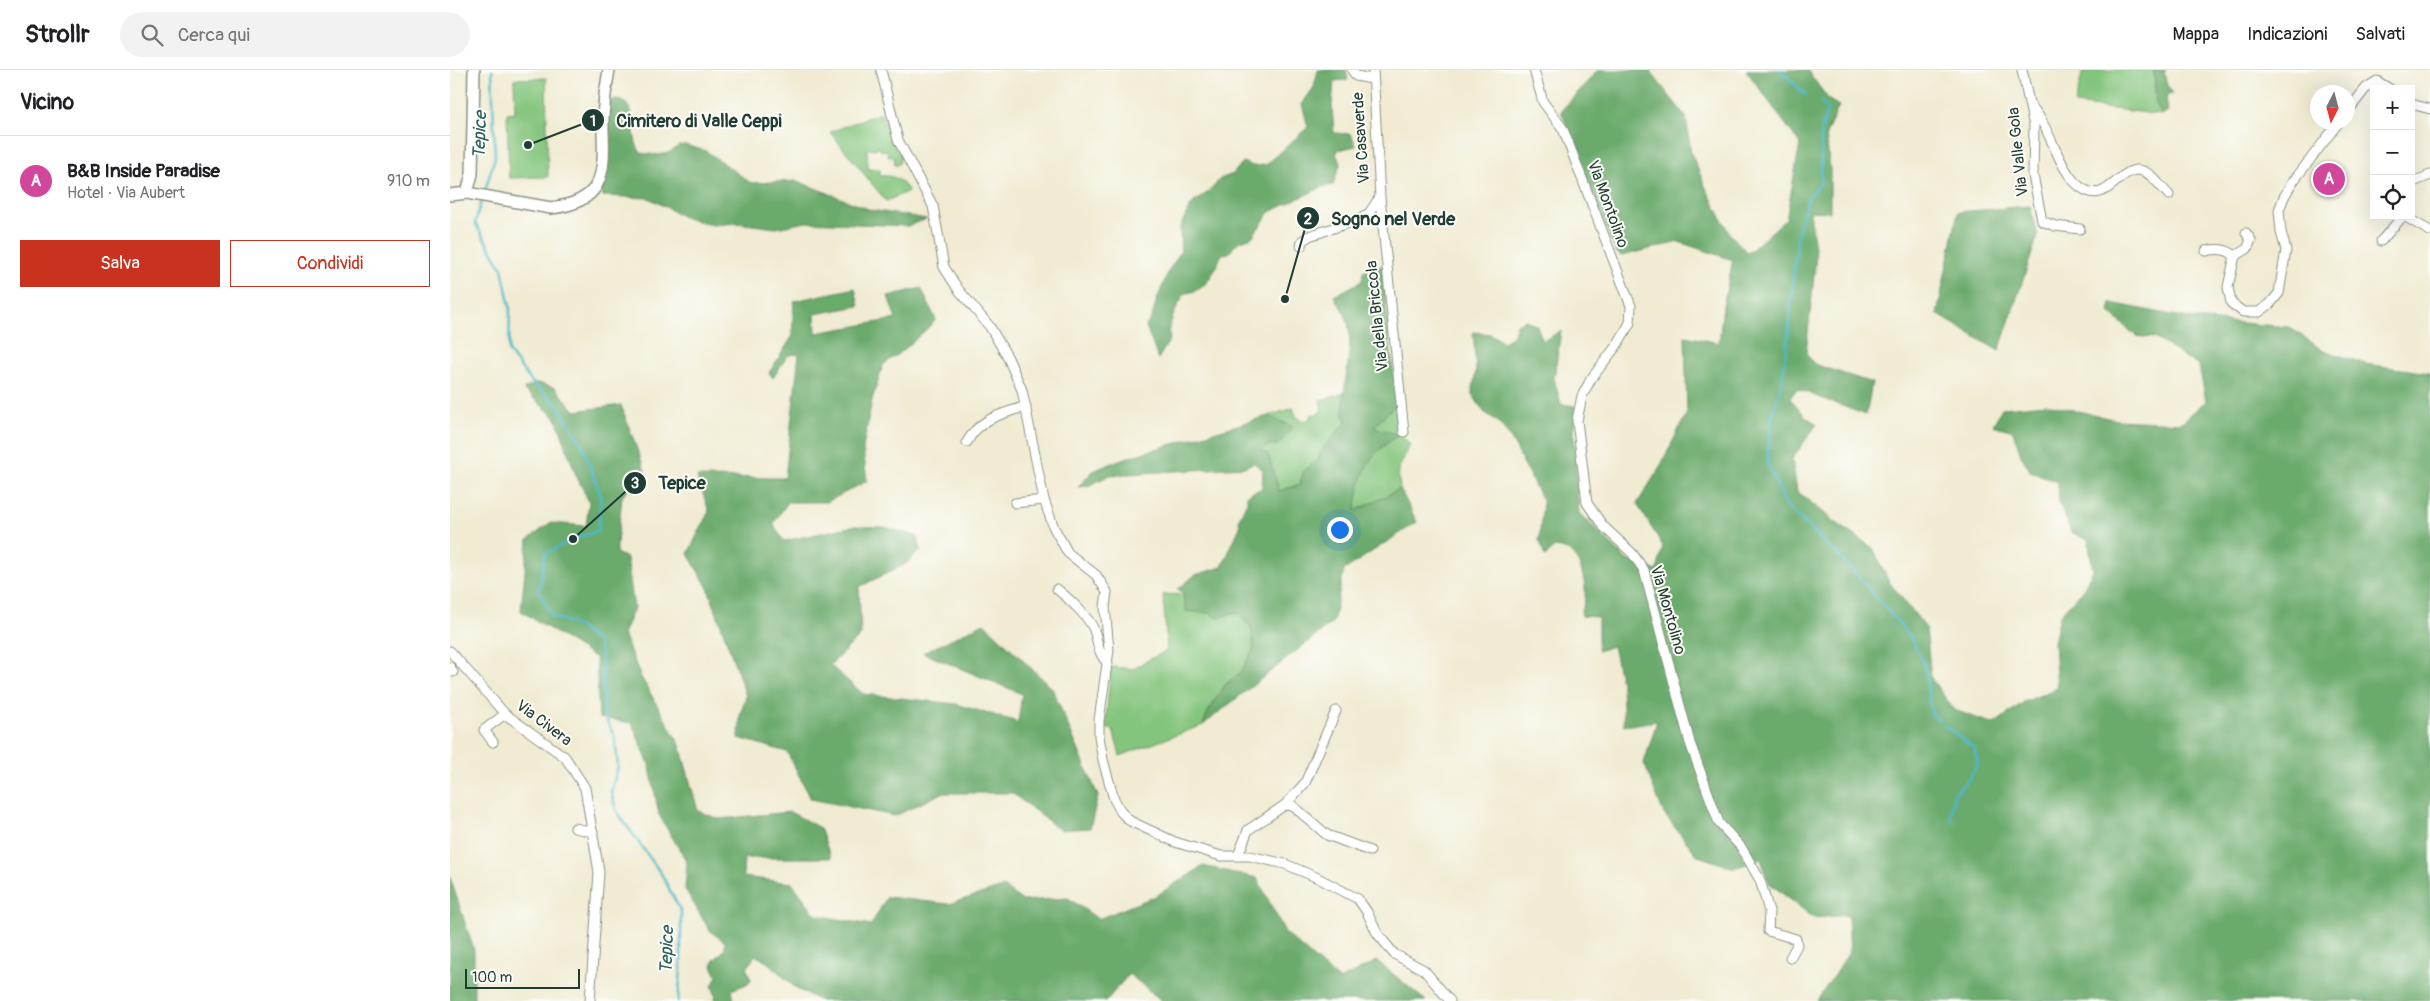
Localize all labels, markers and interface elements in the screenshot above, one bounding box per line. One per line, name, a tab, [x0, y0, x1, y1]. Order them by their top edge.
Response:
search box	[120, 12, 470, 57]
text: Strollr	[25, 20, 90, 49]
icon: search	[138, 21, 166, 49]
text: Cerca qui	[178, 23, 250, 47]
text: Mappa	[2172, 23, 2219, 46]
text: Indicazioni	[2247, 23, 2327, 46]
text: Salvati	[2355, 23, 2405, 46]
north arrow	[2310, 85, 2355, 130]
map controls	[2370, 85, 2415, 220]
button: +	[2370, 85, 2415, 130]
text: Vicino	[20, 89, 74, 116]
street label: Via Casaverde	[1348, 91, 1374, 184]
callout: Cimitero di Valle Ceppi	[581, 104, 791, 137]
street label: Via Valle Gola	[2003, 106, 2033, 198]
water label: Tepice	[468, 109, 492, 159]
text: Cimitero di Valle Ceppi	[616, 110, 782, 133]
text: 1	[590, 112, 596, 131]
button: −	[2370, 130, 2415, 175]
street label: Via Montolino	[1583, 157, 1633, 251]
text: B&B Inside Paradise	[67, 159, 220, 183]
pin: A	[2313, 160, 2345, 198]
text: A	[31, 171, 41, 191]
text: 910 m	[387, 171, 430, 191]
button: locate	[2370, 175, 2415, 220]
text: Hotel · Via Aubert	[67, 183, 185, 203]
callout: Sogno nel Verde	[1296, 202, 1465, 235]
text: Sogno nel Verde	[1331, 208, 1456, 231]
text: 2	[1304, 210, 1312, 229]
button: Salva	[20, 240, 220, 287]
button: Condividi	[230, 240, 430, 287]
street label: Via della Briccola	[1361, 260, 1393, 372]
callout: Tepice	[623, 466, 715, 499]
text: Tepice	[657, 472, 707, 495]
text: 3	[631, 474, 639, 493]
your location	[1327, 517, 1353, 543]
street label: Via Montolino	[1646, 563, 1690, 657]
street label: Via Civera	[512, 696, 576, 750]
water label: Tepice	[655, 924, 679, 974]
scale bar	[465, 966, 580, 989]
text: 100 m	[472, 969, 512, 986]

